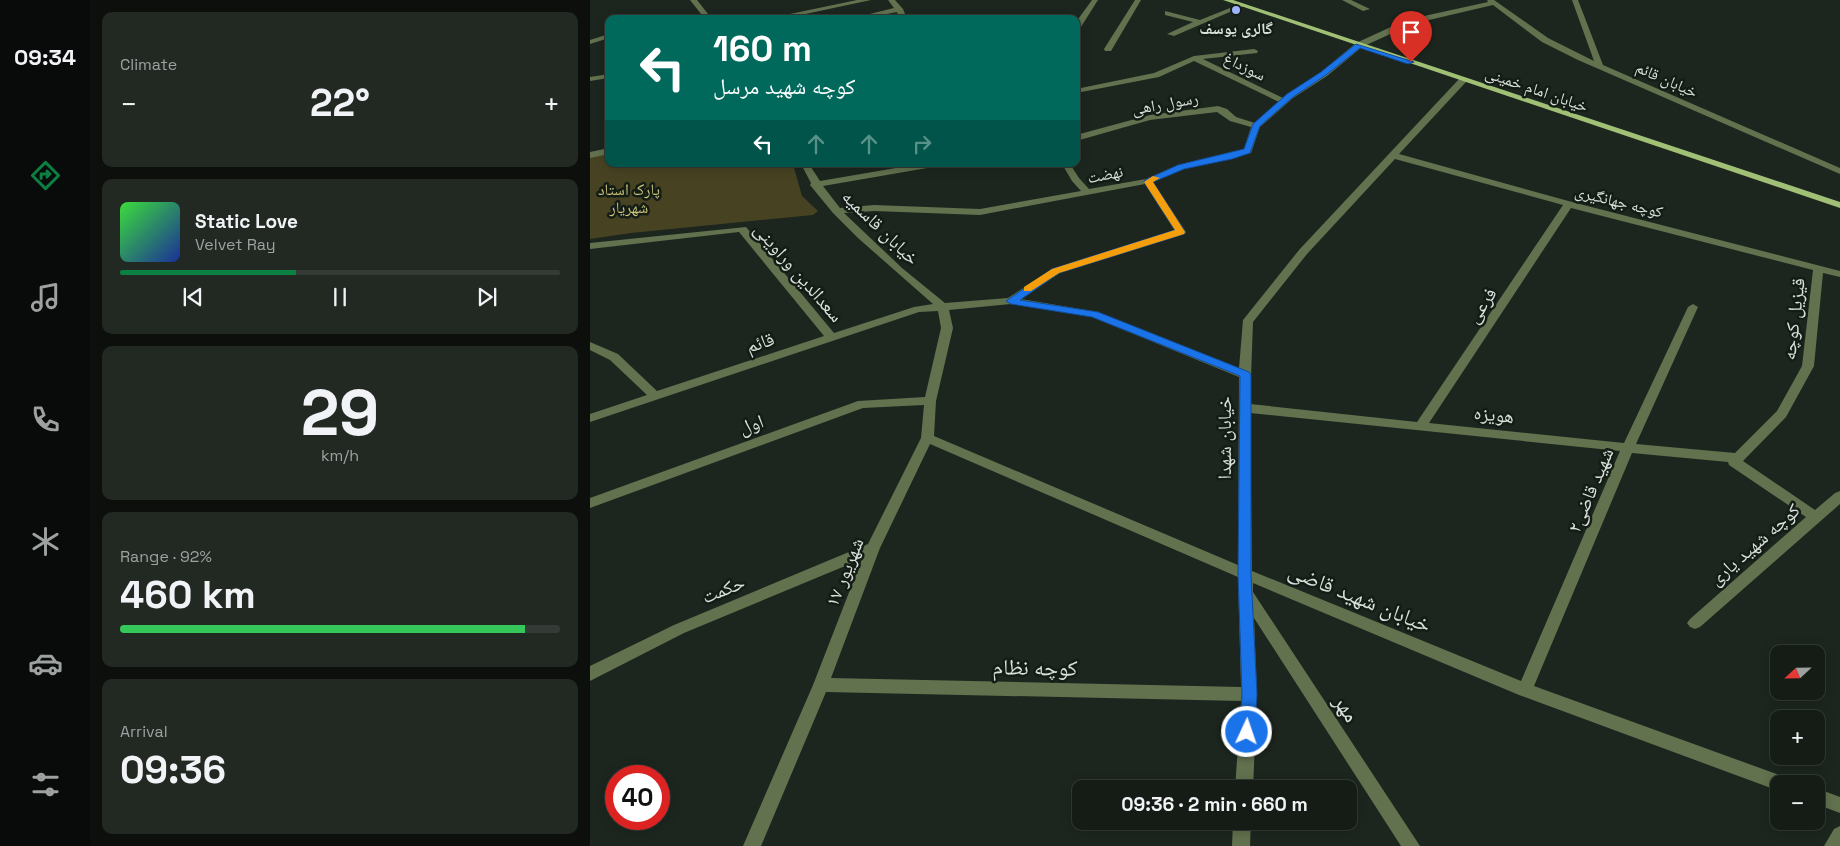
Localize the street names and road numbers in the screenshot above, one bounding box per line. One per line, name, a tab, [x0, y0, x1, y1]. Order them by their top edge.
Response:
street label: سوزداغ	[1220, 47, 1269, 86]
street label: خیابان قائم	[1633, 57, 1701, 102]
street label: خیابان امام خمینی	[1483, 62, 1591, 117]
street label: رسول راهی	[1130, 87, 1200, 120]
street label: نهضت	[1085, 161, 1125, 188]
street label: کوچه جهانگیری	[1573, 180, 1665, 223]
street label: خیابان قاسمیه	[837, 184, 925, 271]
street label: سعدالدین وراوینی	[748, 217, 849, 327]
street label: قیزیل کوچه	[1776, 277, 1811, 362]
street label: فرعی	[1460, 282, 1502, 328]
street label: قائم	[743, 326, 777, 359]
street label: خیابان شهدا	[1212, 396, 1237, 480]
street label: هویزه	[1473, 400, 1515, 429]
street label: اول	[735, 408, 767, 440]
street label: شهید قاضی۲	[1561, 444, 1620, 536]
street label: کوچه شهید یاری	[1703, 498, 1805, 591]
street label: ۱۷ شهریور	[819, 534, 870, 610]
street label: خیابان شهید قاضی	[1284, 556, 1436, 638]
street label: حکمت	[698, 570, 748, 609]
street label: کوچه نظام	[992, 652, 1078, 683]
street label: مهر	[1327, 688, 1366, 727]

